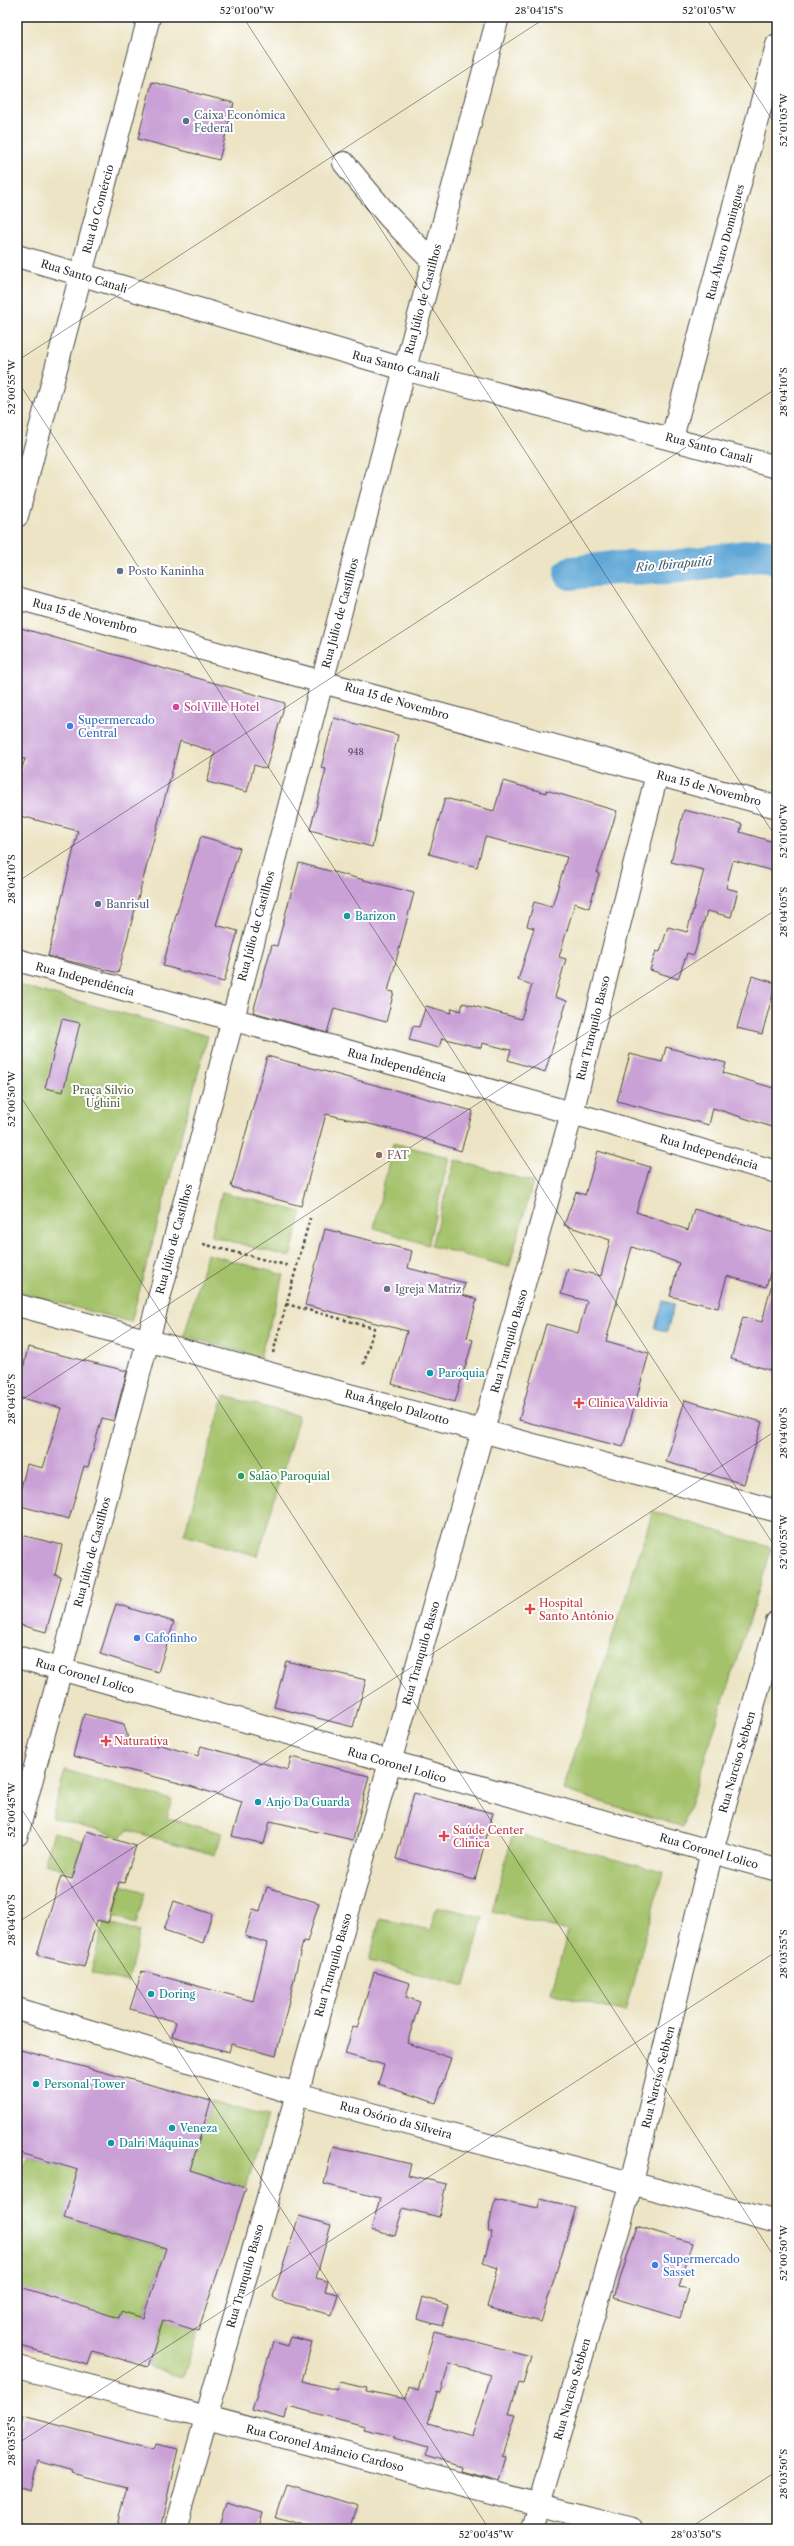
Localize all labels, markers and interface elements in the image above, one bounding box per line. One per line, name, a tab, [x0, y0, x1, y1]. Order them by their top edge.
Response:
text: 52°01'00"W	[220, 4, 275, 17]
text: 28°04'15"S	[515, 4, 563, 17]
text: 52°01'05"W	[682, 4, 737, 17]
text: 52°01'05"W	[777, 92, 790, 147]
place label: Caixa Econômica Federal	[194, 108, 286, 135]
marker: Caixa Econômica Federal	[181, 116, 191, 126]
street label: Rua do Comércio	[79, 163, 117, 255]
street label: Rua Álvaro Domingues	[703, 182, 747, 302]
street label: Rua Júlio de Castilhos	[402, 242, 445, 356]
street label: Rua Santo Canali	[39, 256, 130, 296]
street label: Rua Santo Canali	[351, 348, 442, 385]
text: 52°00'55"W	[5, 359, 18, 414]
text: 28°04'10"S	[777, 367, 790, 417]
street label: Rua Santo Canali	[664, 430, 755, 467]
water label: Rio Ibirapuitã	[634, 553, 714, 575]
street label: Rua Júlio de Castilhos	[319, 556, 362, 670]
place label: Posto Kaninha	[128, 564, 204, 578]
marker: Posto Kaninha	[115, 566, 125, 576]
street label: Rua 15 de Novembro	[31, 595, 139, 637]
street label: Rua 15 de Novembro	[343, 679, 451, 723]
place label: Sol Ville Hotel	[184, 700, 260, 714]
marker: Sol Ville Hotel	[171, 702, 181, 712]
place label: Supermercado Central	[78, 713, 155, 740]
marker: Supermercado Central	[65, 721, 75, 731]
house number: 948	[348, 746, 364, 757]
street label: Rua 15 de Novembro	[655, 767, 763, 809]
text: 52°01'00"W	[777, 803, 790, 858]
text: 28°04'10"S	[5, 854, 18, 904]
street label: Rua Júlio de Castilhos	[235, 869, 278, 983]
text: 28°04'05"S	[777, 887, 790, 937]
place label: Banrisul	[106, 897, 150, 911]
marker: Banrisul	[93, 899, 103, 909]
place label: Barizon	[355, 909, 396, 923]
marker: Barizon	[342, 911, 352, 921]
street label: Rua Independência	[34, 959, 136, 999]
street label: Rua Tranquilo Basso	[573, 974, 613, 1082]
street label: Rua Independência	[346, 1045, 448, 1085]
text: 52°00'50"W	[5, 1070, 18, 1127]
park label: Praça Silvio Ughini	[72, 1083, 134, 1110]
street label: Rua Independência	[658, 1131, 760, 1173]
place label: FAT	[387, 1148, 410, 1162]
marker: FAT	[374, 1150, 384, 1160]
street label: Rua Júlio de Castilhos	[153, 1182, 196, 1296]
place label: Igreja Matriz	[395, 1282, 462, 1296]
marker: Igreja Matriz	[382, 1284, 392, 1294]
street label: Rua Tranquilo Basso	[487, 1287, 531, 1395]
place label: Paróquia	[438, 1366, 485, 1380]
marker: Paróquia	[425, 1368, 435, 1378]
text: 28°04'05"S	[5, 1374, 18, 1424]
street label: Rua Ângelo Dalzotto	[343, 1386, 451, 1428]
place label: Clínica Valdivia	[588, 1396, 669, 1410]
marker: Clínica Valdivia	[573, 1397, 585, 1409]
text: 28°04'00"S	[777, 1407, 790, 1459]
place label: Salão Paroquial	[249, 1469, 331, 1483]
marker: Salão Paroquial	[236, 1471, 246, 1481]
street label: Rua Júlio de Castilhos	[71, 1495, 114, 1609]
text: 52°00'55"W	[777, 1514, 790, 1569]
place label: Hospital Santo Antônio	[539, 1596, 614, 1623]
street label: Rua Tranquilo Basso	[399, 1599, 443, 1707]
marker: Hospital Santo Antônio	[524, 1603, 536, 1615]
place label: Cafofinho	[145, 1631, 197, 1645]
marker: Cafofinho	[132, 1633, 142, 1643]
street label: Rua Coronel Lolico	[34, 1655, 136, 1697]
street label: Rua Narciso Sebben	[716, 1709, 758, 1814]
place label: Naturativa	[114, 1734, 168, 1748]
marker: Naturativa	[101, 1736, 111, 1746]
street label: Rua Coronel Lolico	[346, 1744, 448, 1786]
text: 52°00'45"W	[5, 1782, 18, 1837]
place label: Anjo Da Guarda	[265, 1795, 350, 1809]
marker: Anjo Da Guarda	[253, 1797, 263, 1807]
place label: Saúde Center Clínica	[453, 1823, 524, 1850]
marker: Saúde Center Clínica	[438, 1830, 450, 1842]
street label: Rua Coronel Lolico	[658, 1830, 760, 1872]
text: 28°04'00"S	[5, 1894, 18, 1946]
street label: Rua Tranquilo Basso	[311, 1911, 355, 2019]
text: 28°03'55"S	[777, 1929, 790, 1979]
place label: Doring	[159, 1987, 196, 2001]
marker: Doring	[146, 1989, 156, 1999]
street label: Rua Narciso Sebben	[638, 2024, 678, 2130]
place label: Personal Tower	[44, 2077, 125, 2091]
marker: Personal Tower	[31, 2079, 41, 2089]
street label: Rua Osório da Silveira	[338, 2098, 454, 2142]
place label: Veneza	[179, 2121, 218, 2135]
marker: Veneza	[167, 2123, 177, 2133]
place label: Dalri Máquinas	[119, 2136, 199, 2150]
marker: Dalri Máquinas	[106, 2138, 116, 2148]
street label: Rua Tranquilo Basso	[223, 2222, 267, 2330]
text: 52°00'50"W	[777, 2224, 790, 2281]
place label: Supermercado Sasset	[663, 2252, 740, 2279]
marker: Supermercado Sasset	[650, 2260, 660, 2270]
street label: Rua Narciso Sebben	[551, 2336, 593, 2441]
text: 28°03'55"S	[5, 2416, 18, 2466]
street label: Rua Coronel Amâncio Cardoso	[245, 2422, 406, 2474]
text: 28°03'50"S	[777, 2449, 790, 2499]
text: 52°00'45"W	[459, 2528, 514, 2541]
text: 28°03'50"S	[671, 2528, 721, 2541]

